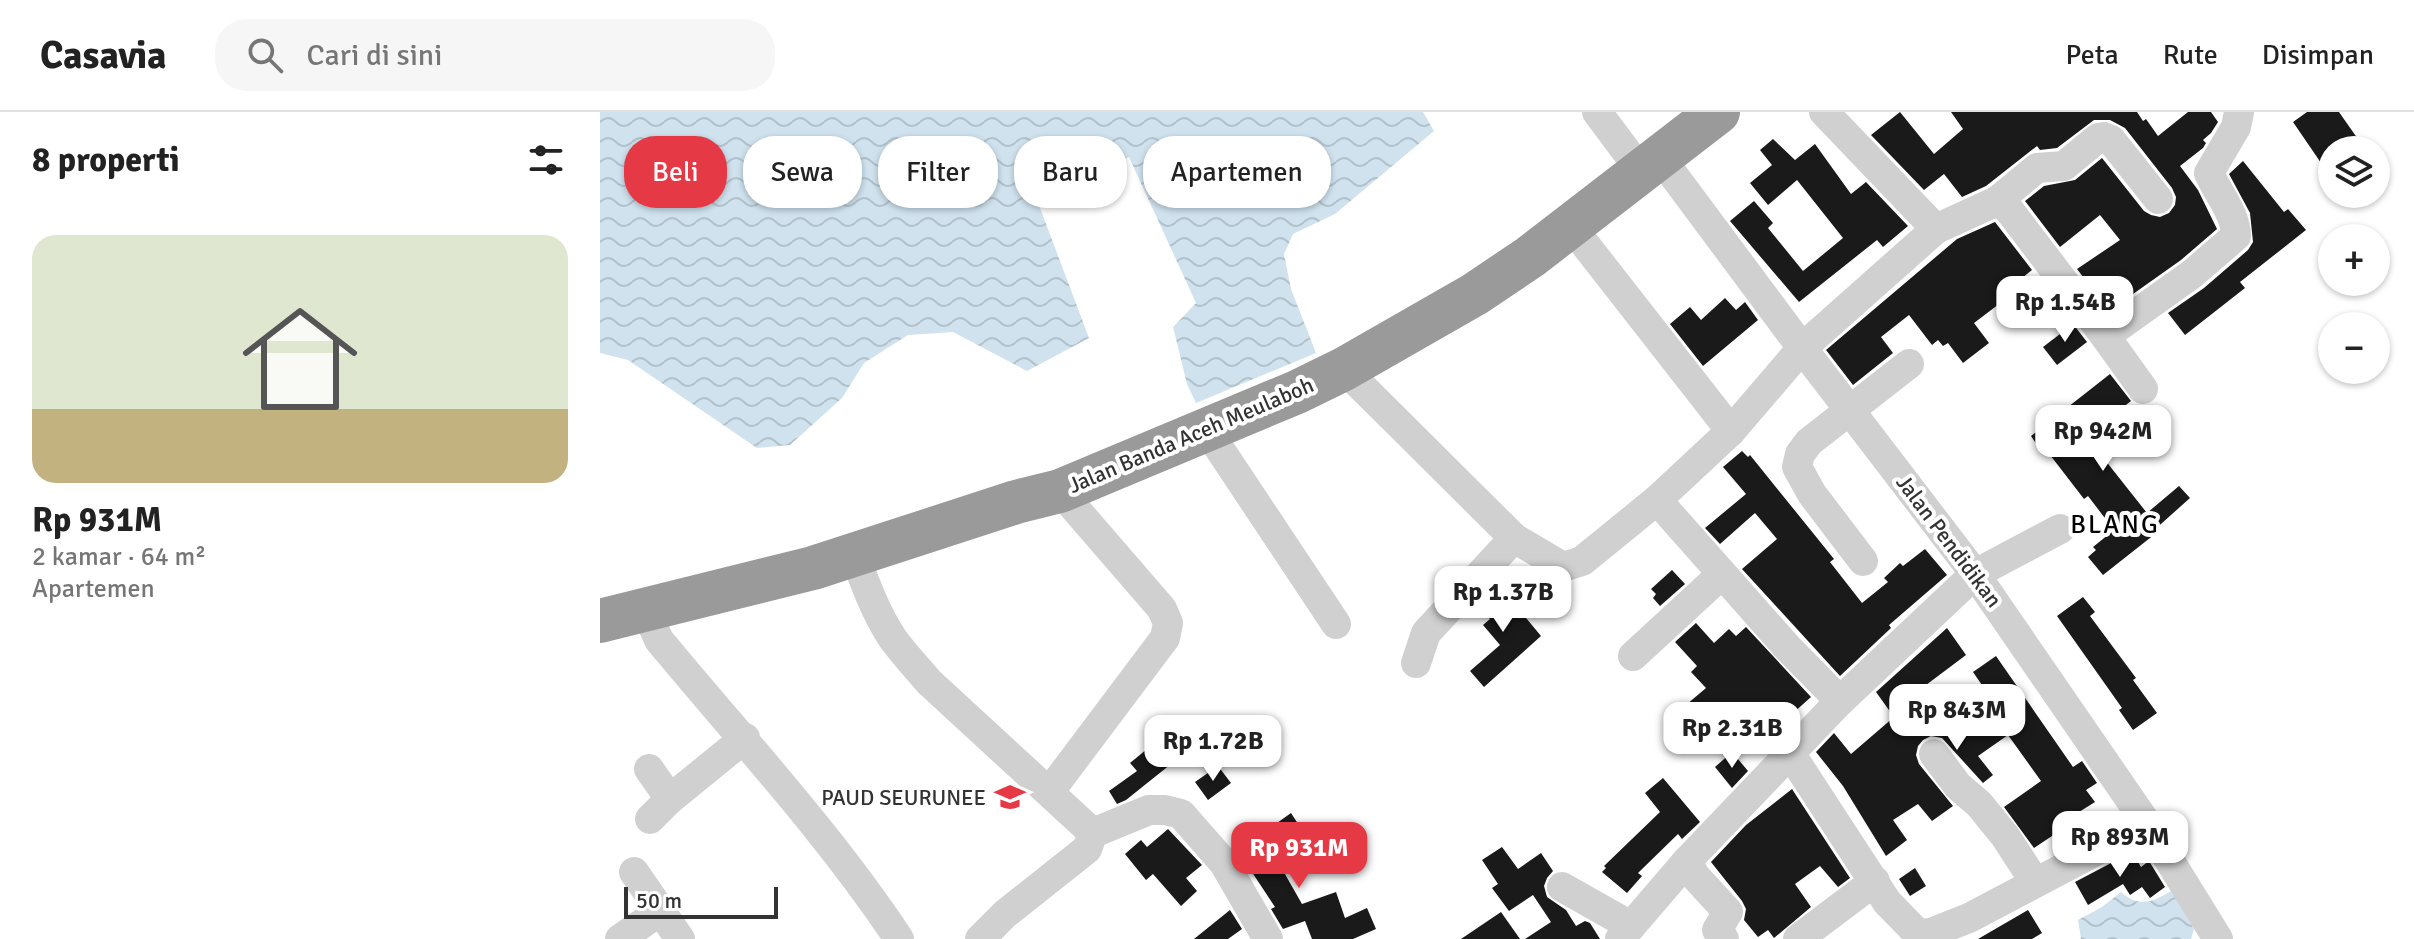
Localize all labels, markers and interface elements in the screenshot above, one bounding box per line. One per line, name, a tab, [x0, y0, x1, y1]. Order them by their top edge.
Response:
search box	[215, 19, 775, 91]
text: Casavia	[40, 32, 167, 79]
icon: search	[243, 33, 287, 77]
text: Cari di sini	[307, 37, 442, 74]
text: Peta	[2066, 38, 2119, 72]
text: Rute	[2163, 38, 2218, 72]
text: Disimpan	[2262, 38, 2374, 72]
chip: Beli	[624, 136, 727, 208]
chip: Sewa	[743, 136, 862, 208]
chip: Filter	[878, 136, 998, 208]
chip: Baru	[1014, 136, 1127, 208]
chip: Apartemen	[1143, 136, 1331, 208]
map controls	[2318, 136, 2390, 384]
button: layers	[2318, 136, 2390, 208]
icon: filters	[524, 138, 568, 182]
text: 8 properti	[32, 139, 180, 181]
button: +	[2318, 224, 2390, 296]
pin: Rp 1.54B	[1982, 276, 2148, 344]
text: Rp 1.54B	[2014, 286, 2116, 318]
icon: home	[228, 287, 372, 431]
button: −	[2318, 312, 2390, 384]
street label: Jalan Banda Aceh Meulaboh	[1064, 371, 1318, 499]
pin: Rp 942M	[2029, 405, 2177, 473]
text: Rp 942M	[2053, 415, 2153, 447]
street label: Jalan Pendidikan	[1890, 469, 2008, 613]
text: Rp 931M	[32, 499, 162, 541]
district label: BLANG	[2070, 509, 2160, 541]
text: 2 kamar · 64 m²	[32, 541, 206, 573]
pin: Rp 1.37B	[1420, 566, 1586, 634]
text: Apartemen	[32, 573, 155, 605]
text: Rp 1.37B	[1452, 576, 1554, 608]
pin: Rp 843M	[1883, 684, 2031, 752]
text: Rp 843M	[1907, 694, 2007, 726]
pin: Rp 2.31B	[1649, 702, 1815, 770]
text: Rp 2.31B	[1681, 712, 1783, 744]
pin: Rp 1.72B	[1130, 715, 1296, 783]
text: Rp 1.72B	[1162, 725, 1264, 757]
school or university icon: PAUD SEURUNEE	[993, 780, 1027, 814]
place label: PAUD SEURUNEE	[821, 784, 986, 811]
pin: Rp 893M	[2046, 811, 2194, 879]
text: Rp 893M	[2070, 821, 2170, 853]
pin: Rp 931M	[1225, 822, 1373, 890]
text: Rp 931M	[1249, 832, 1349, 864]
scale bar	[624, 883, 778, 919]
text: 50 m	[636, 887, 682, 914]

